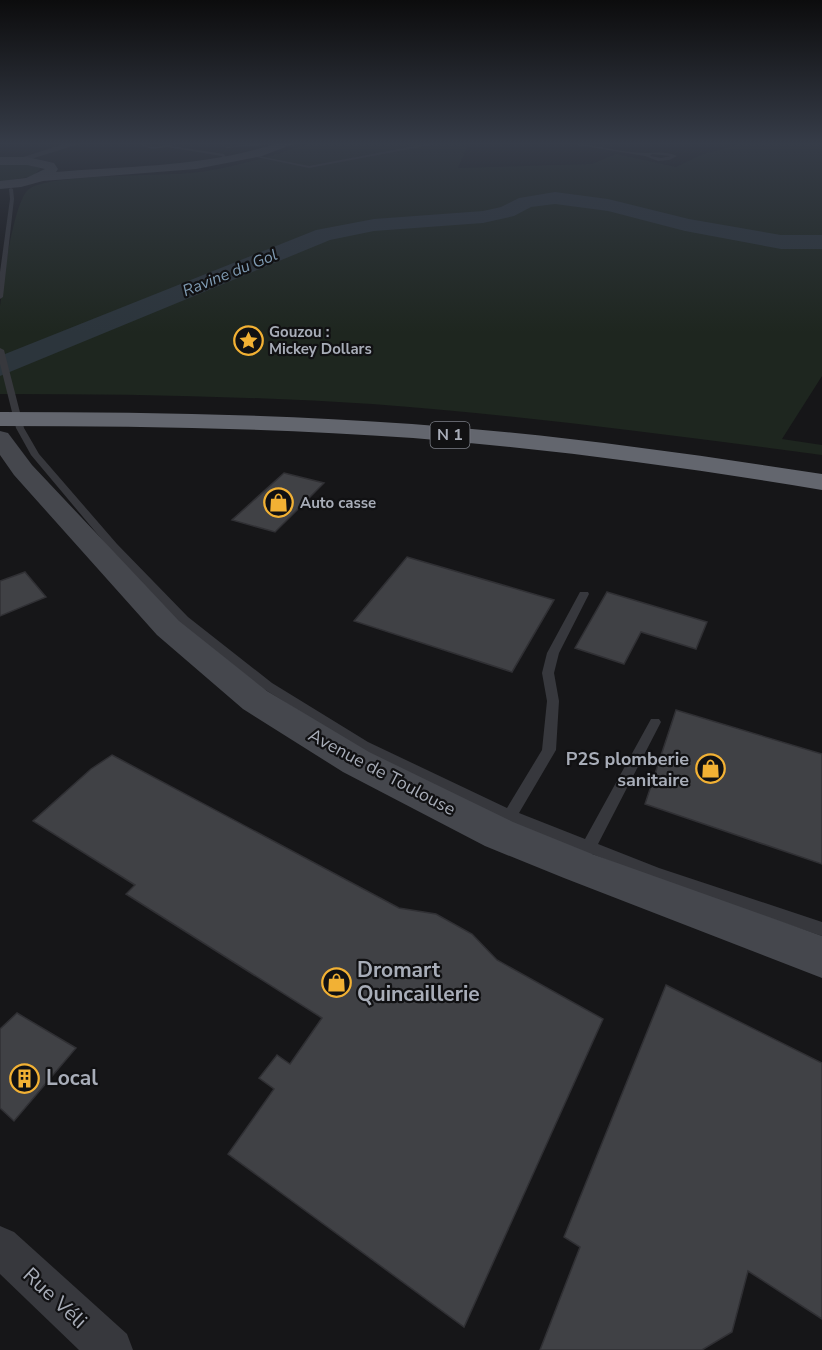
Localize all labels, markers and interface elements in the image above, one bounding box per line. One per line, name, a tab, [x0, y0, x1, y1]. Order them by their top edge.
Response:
water label: Ravine du Gol	[179, 244, 281, 302]
place label: Gouzou : Mickey Dollars	[269, 322, 372, 359]
place icon: Gouzou : Mickey Dollars	[232, 325, 264, 357]
road number: N 1	[430, 422, 470, 448]
shop icon: Auto casse	[263, 487, 295, 519]
place label: Auto casse	[300, 493, 376, 513]
street label: Avenue de Toulouse	[304, 723, 460, 821]
place label: P2S plomberie sanitaire	[566, 747, 689, 792]
shop icon: P2S plomberie sanitaire	[694, 753, 726, 785]
place label: Dromart Quincaillerie	[357, 956, 480, 1008]
shop icon: Dromart Quincaillerie	[320, 966, 352, 998]
building icon: Local	[9, 1062, 41, 1094]
place label: Local	[46, 1064, 98, 1092]
street label: Rue Véli	[17, 1261, 93, 1335]

